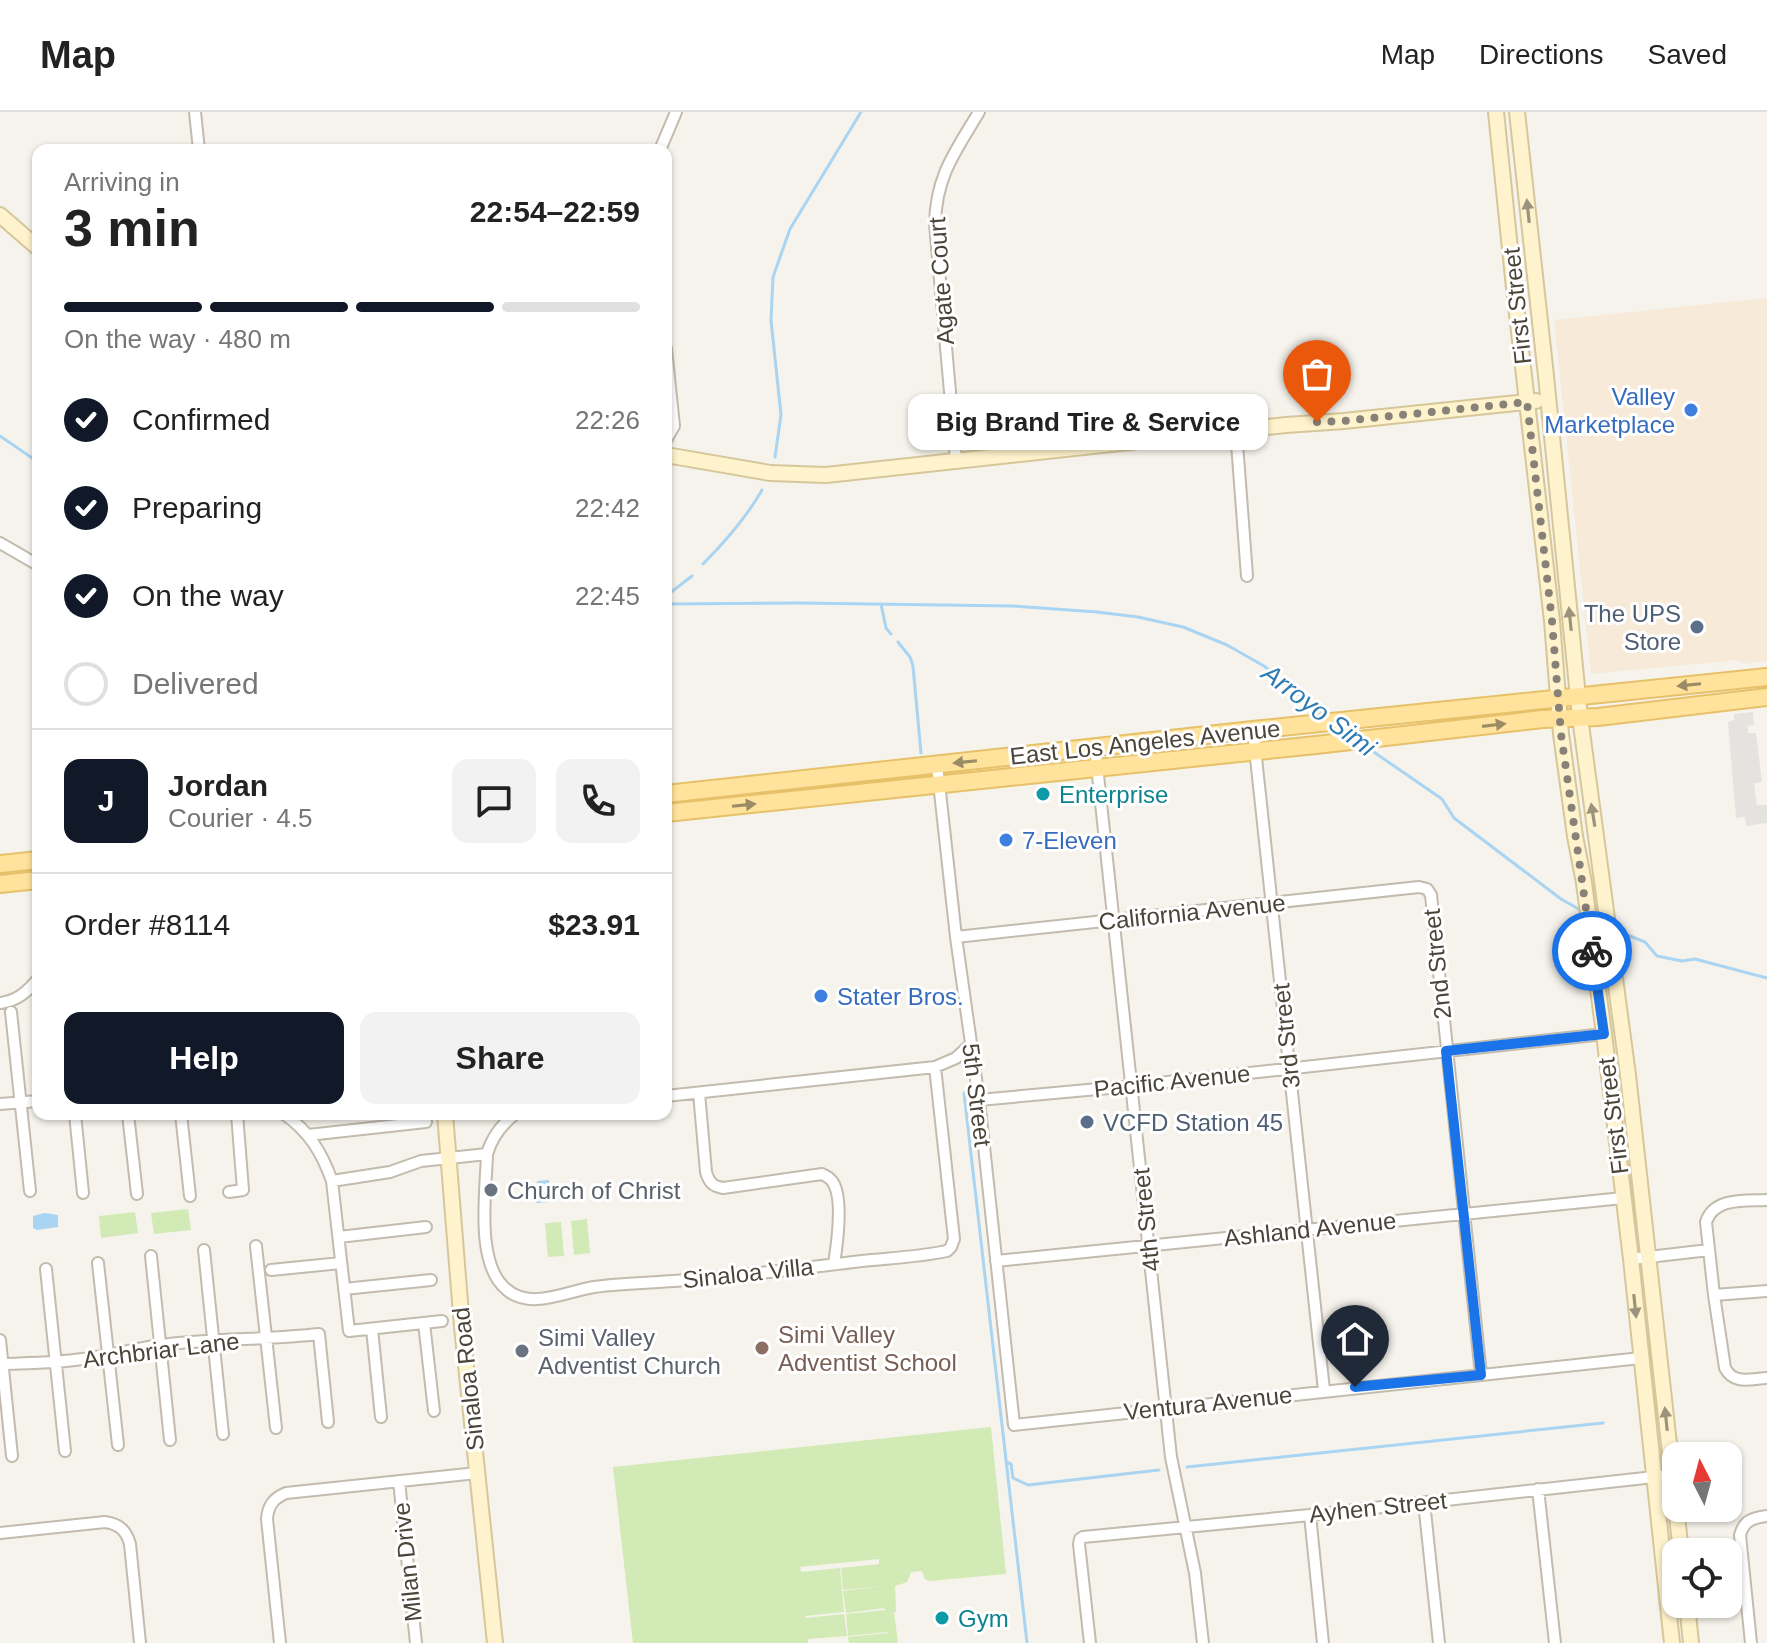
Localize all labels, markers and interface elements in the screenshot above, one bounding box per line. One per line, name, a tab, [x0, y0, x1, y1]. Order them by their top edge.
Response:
text: Map	[40, 34, 116, 76]
text: Map	[1381, 39, 1435, 70]
text: Directions	[1479, 39, 1604, 70]
text: Saved	[1648, 39, 1727, 70]
text: Arriving in	[64, 167, 180, 197]
text: 22:54–22:59	[470, 195, 640, 228]
one-way arrow	[1522, 198, 1535, 223]
text: 3 min	[64, 199, 200, 257]
street label: Agate Court	[923, 216, 959, 346]
street label: First Street	[1497, 246, 1537, 366]
text: On the way · 480 m	[64, 324, 291, 354]
pin	[1283, 340, 1351, 422]
icon: bag	[1295, 352, 1339, 396]
place label: Valley Marketplace	[1544, 383, 1675, 438]
callout: Big Brand Tire & Service	[909, 394, 1269, 450]
icon: check	[64, 398, 108, 442]
marker: Valley Marketplace	[1682, 401, 1700, 419]
text: Confirmed	[132, 403, 270, 436]
text: 22:26	[575, 405, 640, 435]
text: Big Brand Tire & Service	[936, 407, 1240, 437]
icon: check	[64, 486, 108, 530]
text: Preparing	[132, 491, 262, 524]
text: 22:42	[575, 493, 640, 523]
icon: check	[64, 574, 108, 618]
text: On the way	[132, 579, 284, 612]
text: 22:45	[575, 581, 640, 611]
place label: The UPS Store	[1584, 600, 1681, 655]
one-way arrow	[1563, 606, 1576, 631]
marker: The UPS Store	[1688, 618, 1706, 636]
water label: Arroyo Simi	[1255, 656, 1383, 763]
text: Delivered	[132, 667, 259, 700]
one-way arrow	[1676, 678, 1701, 691]
street label: East Los Angeles Avenue	[1008, 714, 1282, 770]
one-way arrow	[1482, 718, 1507, 731]
one-way arrow	[952, 755, 977, 768]
button: chat	[452, 759, 536, 843]
button: phone	[556, 759, 640, 843]
text: Jordan	[168, 769, 268, 802]
place label: Enterprise	[1059, 781, 1168, 808]
text: J	[98, 784, 114, 817]
marker: Enterprise	[1034, 785, 1052, 803]
one-way arrow	[731, 799, 756, 812]
one-way arrow	[1587, 802, 1599, 827]
text: Courier · 4.5	[168, 803, 313, 833]
place label: 7-Eleven	[1022, 827, 1117, 854]
marker: 7-Eleven	[997, 831, 1015, 849]
street label: California Avenue	[1097, 889, 1287, 935]
street label: 2nd Street	[1418, 907, 1456, 1020]
text: Order #8114	[64, 908, 230, 941]
text: $23.91	[548, 908, 640, 941]
courier	[1552, 911, 1632, 991]
icon: bike	[1570, 929, 1614, 973]
street label: 3rd Street	[1267, 982, 1305, 1090]
place label: Stater Bros.	[837, 983, 964, 1010]
marker: Stater Bros.	[812, 987, 830, 1005]
button: Help	[64, 1012, 344, 1104]
button: Share	[360, 1012, 640, 1104]
street label: 5th Street	[957, 1042, 997, 1149]
street label: First Street	[1592, 1056, 1634, 1176]
street label: Pacific Avenue	[1093, 1059, 1251, 1103]
place label: VCFD Station 45	[1103, 1109, 1283, 1136]
marker: VCFD Station 45	[1078, 1113, 1096, 1131]
street label: 4th Street	[1127, 1167, 1165, 1273]
place label: Church of Christ	[507, 1177, 681, 1204]
marker: Church of Christ	[482, 1181, 500, 1199]
street label: Ashland Avenue	[1223, 1207, 1397, 1251]
street label: Sinaloa Villa	[681, 1253, 816, 1293]
one-way arrow	[1629, 1294, 1642, 1319]
pin	[1321, 1305, 1389, 1387]
street label: Sinaloa Road	[447, 1306, 489, 1452]
icon: home	[1333, 1317, 1377, 1361]
place label: Simi Valley Adventist School	[778, 1321, 957, 1376]
place label: Simi Valley Adventist Church	[538, 1324, 721, 1379]
street label: Archbriar Lane	[81, 1327, 241, 1373]
marker: Simi Valley Adventist School	[753, 1339, 771, 1357]
marker: Simi Valley Adventist Church	[513, 1342, 531, 1360]
street label: Ventura Avenue	[1123, 1381, 1293, 1425]
one-way arrow	[1659, 1406, 1672, 1431]
north arrow	[1662, 1442, 1742, 1522]
map controls	[1662, 1442, 1742, 1618]
street label: Ayhen Street	[1308, 1486, 1449, 1528]
street label: Milan Drive	[387, 1501, 427, 1623]
button: locate	[1662, 1538, 1742, 1618]
place label: Gym	[958, 1605, 1009, 1632]
marker: Gym	[933, 1609, 951, 1627]

